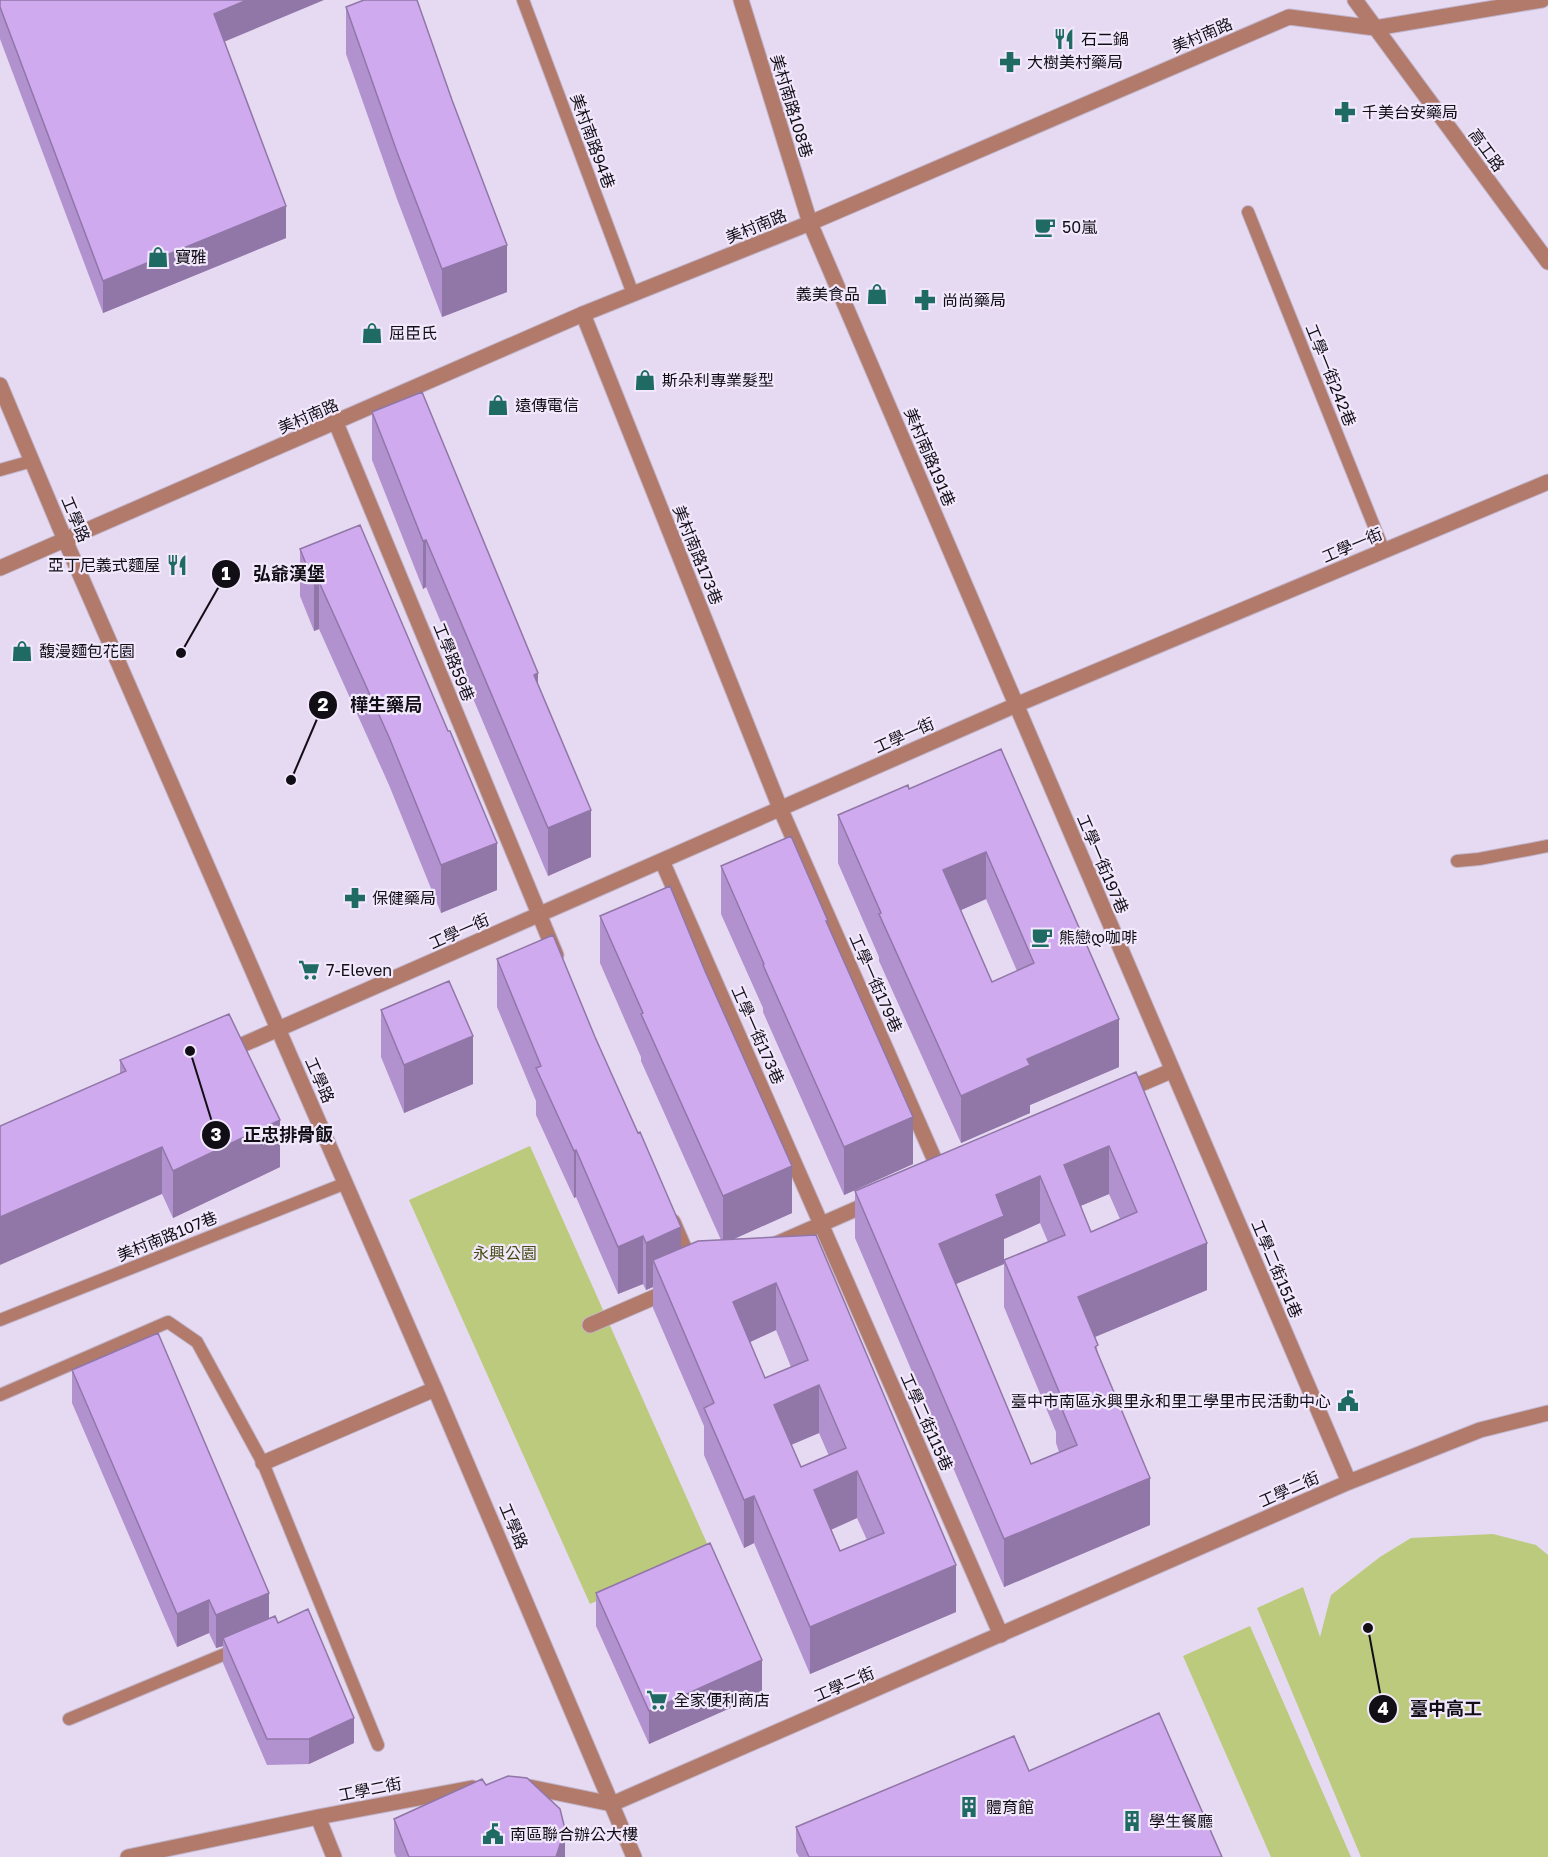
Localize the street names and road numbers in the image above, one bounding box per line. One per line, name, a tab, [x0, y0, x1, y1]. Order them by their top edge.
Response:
street label: 美村南路	[1169, 13, 1235, 57]
street label: 美村南路108巷	[767, 52, 817, 160]
street label: 美村南路94巷	[567, 91, 619, 191]
street label: 高工路	[1465, 125, 1509, 175]
street label: 美村南路	[723, 205, 789, 247]
street label: 工學一街242巷	[1301, 321, 1361, 429]
street label: 美村南路	[275, 394, 341, 438]
street label: 美村南路191巷	[900, 405, 960, 509]
street label: 工學路	[57, 493, 95, 545]
street label: 美村南路173巷	[669, 502, 727, 608]
street label: 工學一街	[1319, 523, 1385, 567]
street label: 工學路59巷	[429, 620, 479, 704]
street label: 工學一街	[871, 713, 937, 757]
street label: 工學一街197巷	[1073, 811, 1133, 917]
street label: 工學一街	[426, 909, 492, 953]
street label: 工學一街179巷	[845, 931, 907, 1035]
street label: 工學一街173巷	[727, 983, 789, 1087]
street label: 工學路	[301, 1054, 339, 1106]
street label: 美村南路107巷	[114, 1207, 220, 1265]
street label: 工學二街151巷	[1247, 1217, 1307, 1321]
street label: 工學二街115巷	[897, 1370, 957, 1474]
street label: 工學二街	[1256, 1467, 1322, 1511]
street label: 工學路	[495, 1500, 533, 1552]
street label: 工學二街	[811, 1662, 877, 1706]
street label: 工學二街	[337, 1773, 403, 1805]

